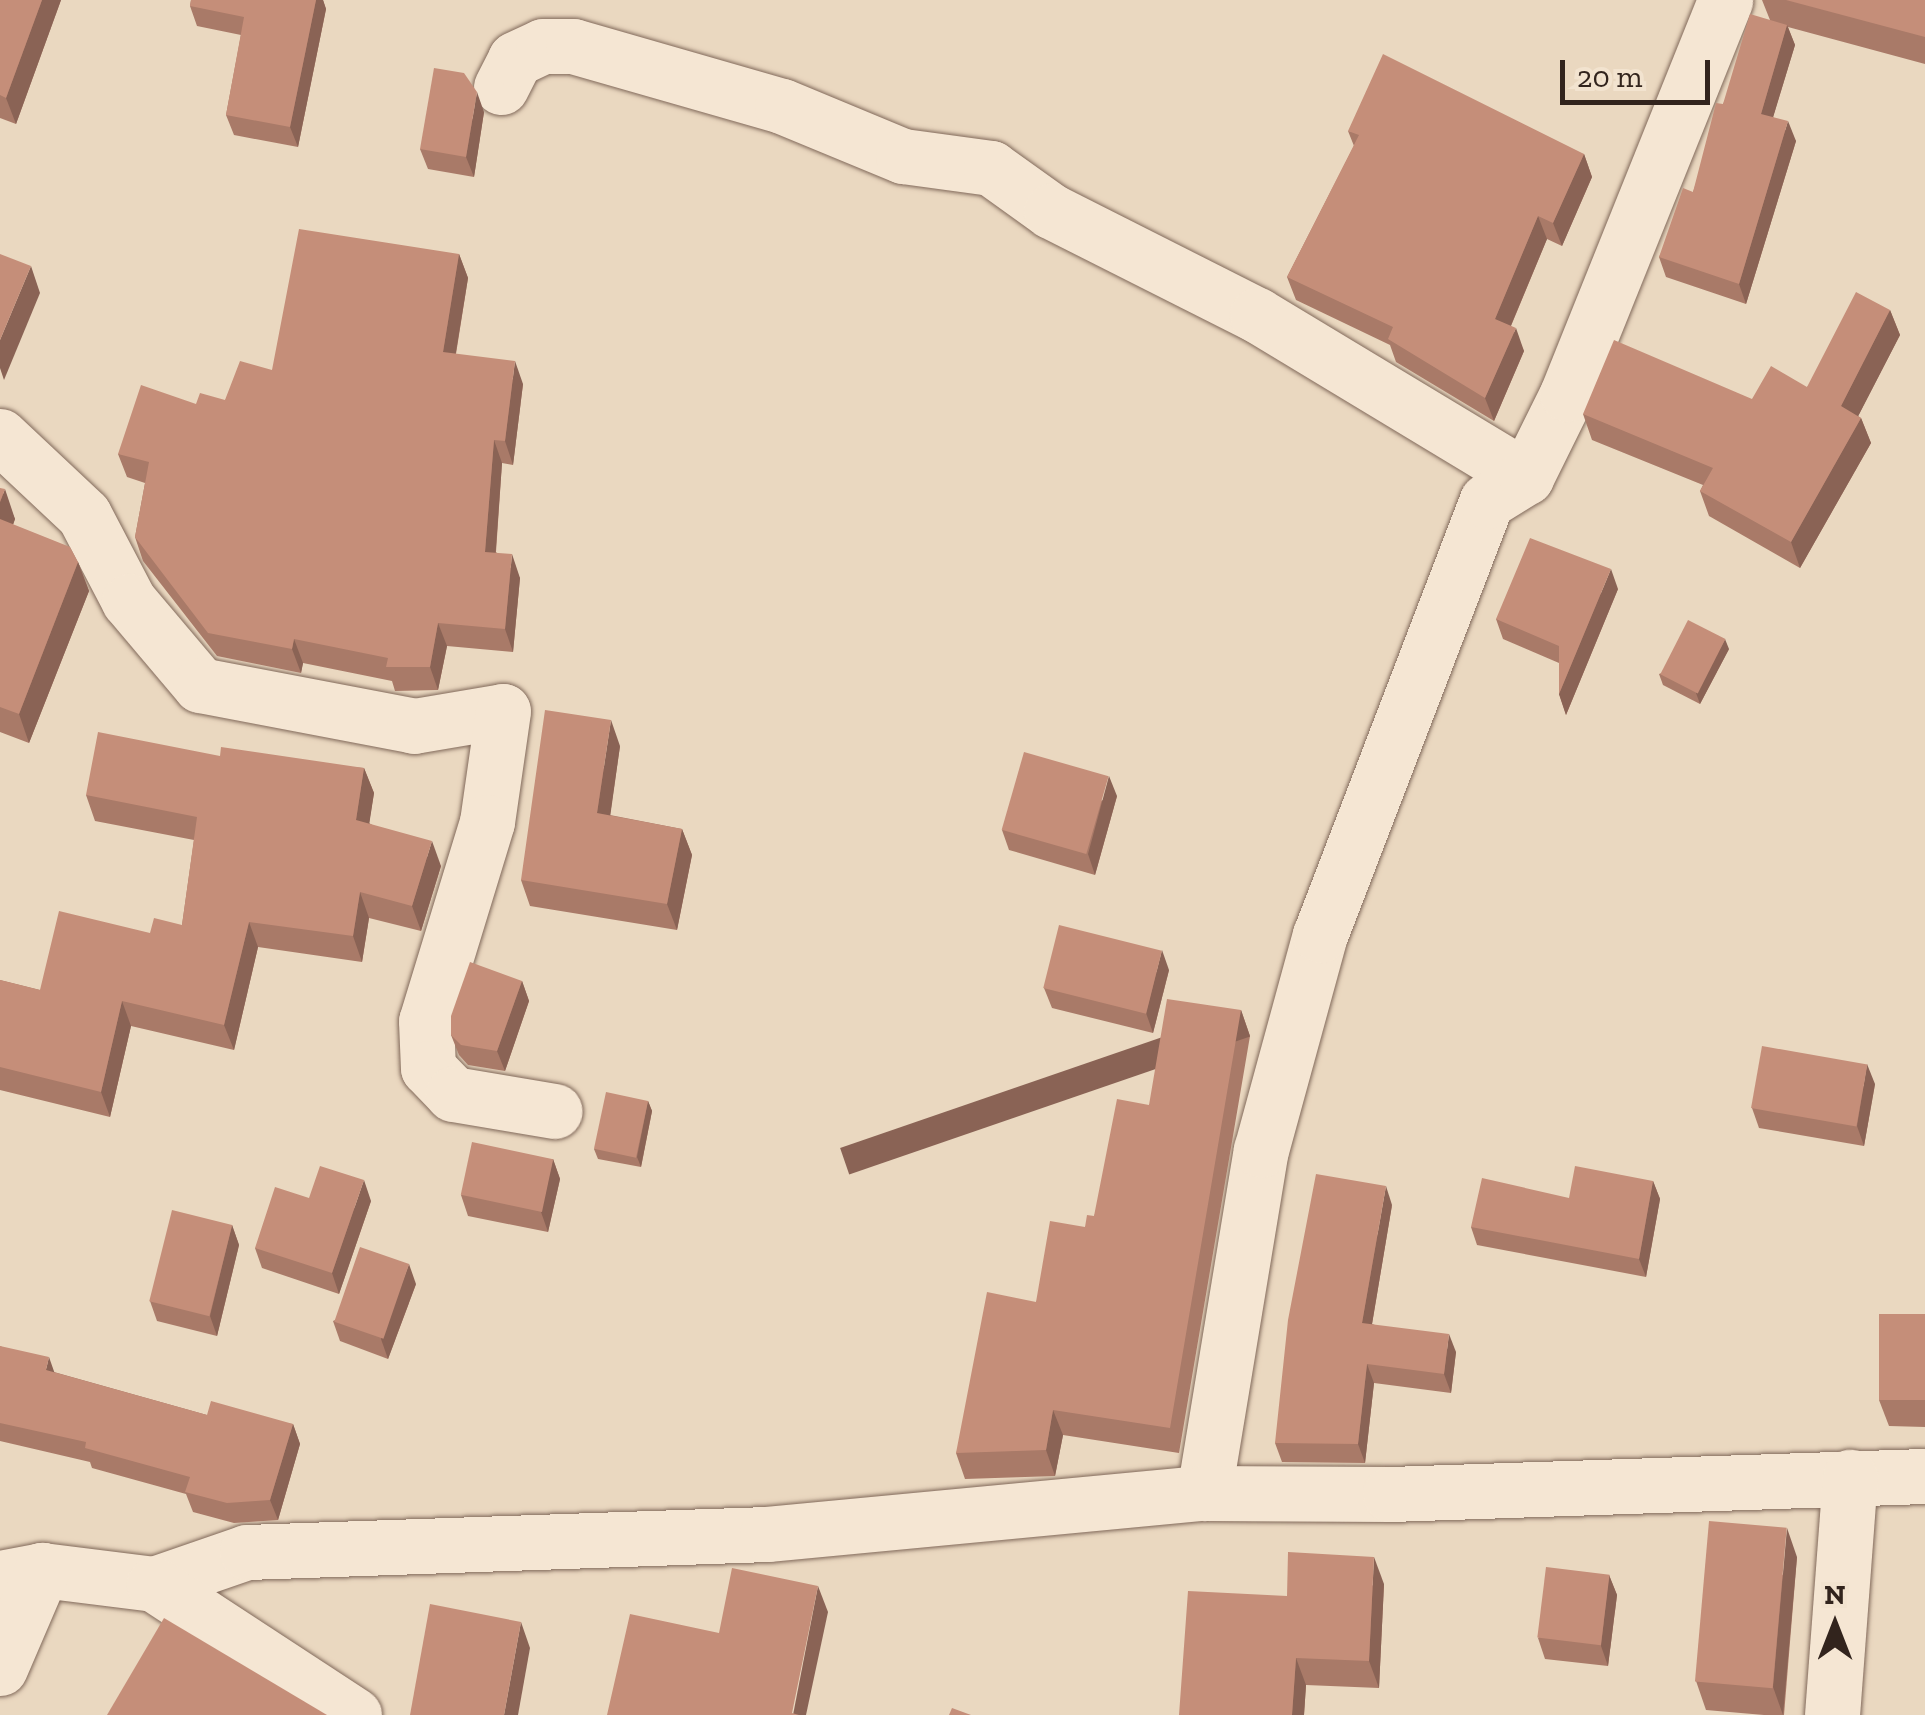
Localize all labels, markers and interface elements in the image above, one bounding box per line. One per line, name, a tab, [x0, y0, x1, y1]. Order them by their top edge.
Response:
scale bar	[1565, 40, 1715, 102]
text: 20 m	[1577, 59, 1642, 95]
north arrow	[1785, 1575, 1885, 1675]
text: N	[1824, 1578, 1846, 1611]

